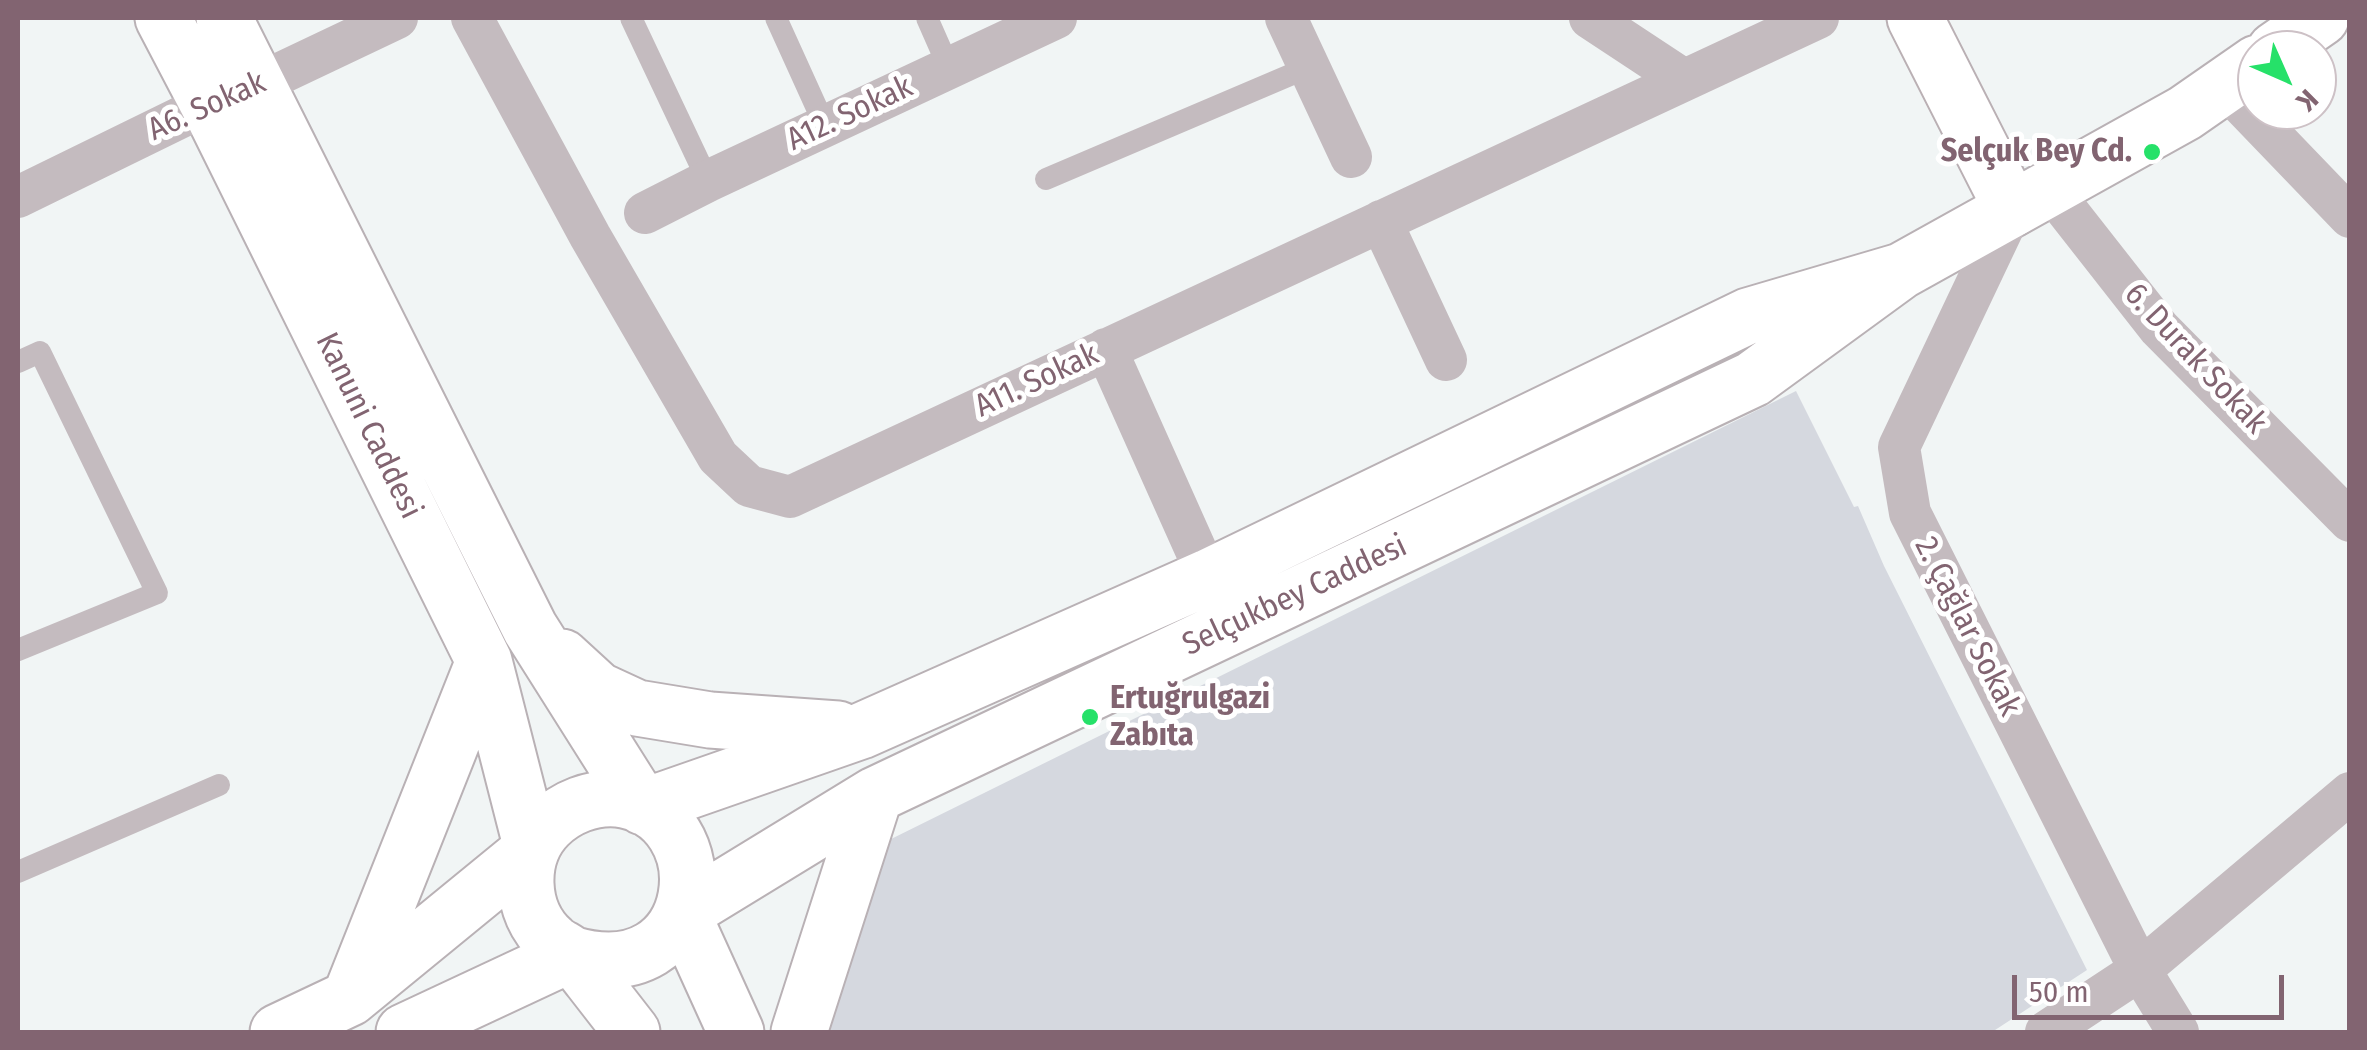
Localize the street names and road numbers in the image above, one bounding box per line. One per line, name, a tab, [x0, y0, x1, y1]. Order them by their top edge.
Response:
street label: A6. Sokak	[142, 64, 272, 150]
street label: A12. Sokak	[781, 68, 919, 160]
street label: 6. Durak Sokak	[2116, 276, 2274, 442]
street label: Kanuni Caddesi	[306, 327, 430, 525]
street label: A11. Sokak	[969, 336, 1105, 426]
street label: Selçukbey Caddesi	[1177, 527, 1413, 665]
street label: 2. Çağlar Sokak	[1906, 531, 2028, 723]

